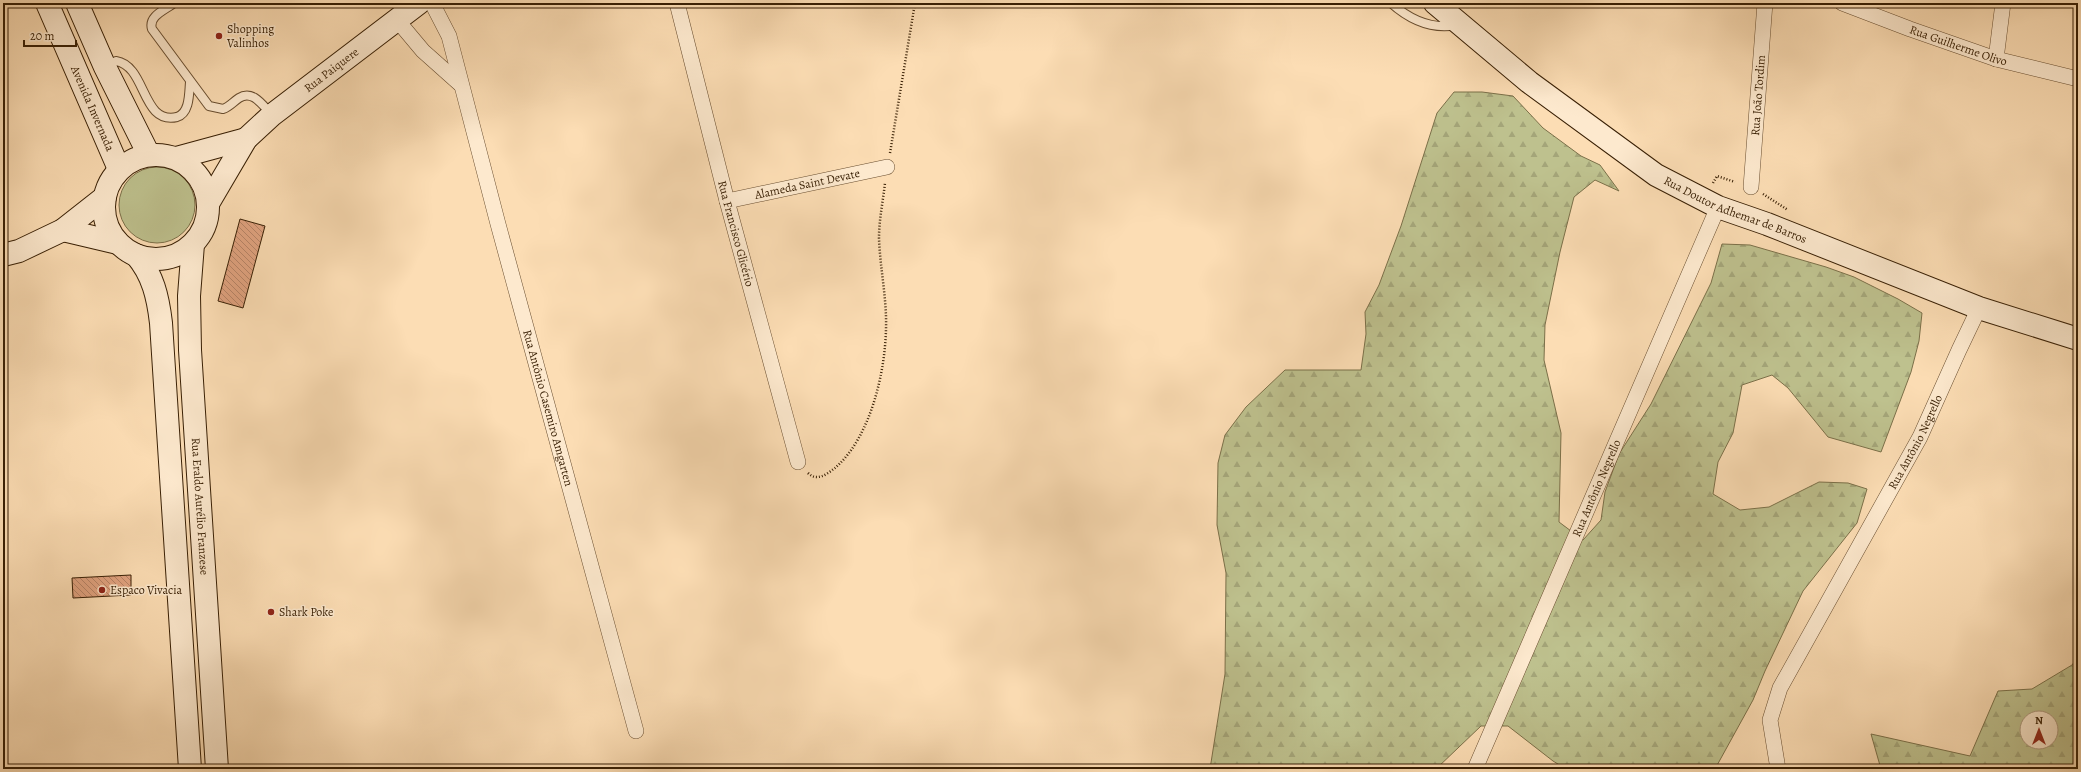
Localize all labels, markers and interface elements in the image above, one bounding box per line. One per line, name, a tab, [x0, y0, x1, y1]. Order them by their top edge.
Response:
place label: Shopping Valinhos	[226, 21, 274, 51]
scale bar	[24, 22, 76, 48]
street label: Rua Guilherme Olivo	[1908, 22, 2009, 69]
text: 20 m	[30, 28, 54, 44]
marker: Shopping Valinhos	[214, 31, 224, 41]
street label: Rua Paiquere	[301, 44, 362, 96]
street label: Rua João Tordim	[1747, 54, 1769, 136]
street label: Avenida Invernada	[67, 62, 119, 154]
street label: Alameda Saint Devate	[752, 165, 861, 203]
street label: Rua Doutor Adhemar de Barros	[1661, 172, 1809, 247]
street label: Rua Francisco Glicério	[714, 179, 758, 288]
street label: Rua Antônio Casemiro Amgarten	[519, 328, 577, 488]
street label: Rua Antônio Negrello	[1884, 392, 1946, 492]
street label: Rua Eraldo Aurélio Franzese	[188, 437, 212, 576]
street label: Rua Antônio Negrello	[1568, 437, 1625, 539]
place label: Espaco Vivacia	[110, 582, 183, 598]
marker: Espaco Vivacia	[97, 585, 107, 595]
place label: Shark Poke	[279, 604, 333, 620]
marker: Shark Poke	[266, 607, 276, 617]
north arrow	[2019, 710, 2059, 750]
text: N	[2035, 713, 2043, 728]

